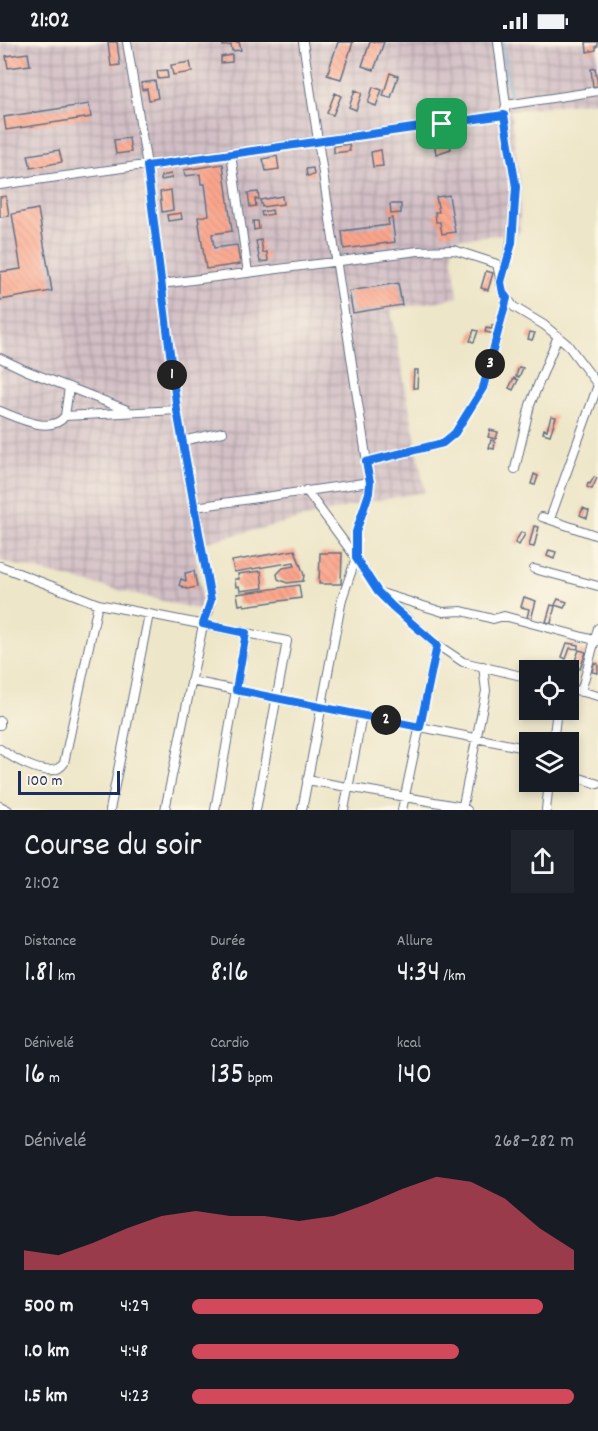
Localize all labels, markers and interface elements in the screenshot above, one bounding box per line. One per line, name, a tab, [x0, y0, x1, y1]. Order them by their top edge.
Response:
text: 21:02	[30, 6, 70, 37]
pin	[416, 98, 467, 149]
icon: arrive	[425, 107, 458, 140]
pin: 3	[475, 349, 505, 379]
text: 3	[486, 352, 494, 375]
pin: 1	[157, 360, 187, 390]
text: 1	[170, 363, 174, 386]
map controls	[519, 660, 579, 792]
button: locate	[519, 660, 579, 720]
pin: 2	[371, 705, 401, 735]
text: 2	[383, 708, 390, 731]
button: layers	[519, 732, 579, 792]
scale bar	[18, 768, 120, 796]
text: 100 m	[27, 770, 63, 793]
text: Course du soir	[24, 824, 202, 871]
button: share	[511, 830, 574, 893]
text: 21:02	[24, 870, 60, 898]
text: Distance	[24, 930, 76, 953]
text: Durée	[210, 930, 245, 953]
text: Allure	[397, 930, 433, 953]
text: 1.81	[24, 953, 54, 996]
text: 8:16	[210, 953, 249, 996]
text: 4:34	[397, 953, 440, 996]
text: km	[54, 965, 75, 988]
text: /km	[440, 965, 466, 988]
text: Dénivelé	[24, 1032, 74, 1055]
text: Cardio	[210, 1032, 249, 1055]
text: kcal	[397, 1032, 421, 1055]
text: 16	[24, 1055, 45, 1098]
text: 135	[210, 1055, 244, 1098]
text: 140	[397, 1055, 432, 1098]
text: m	[45, 1067, 60, 1090]
text: bpm	[244, 1067, 273, 1090]
text: Dénivelé	[24, 1128, 86, 1156]
text: 268–282 m	[494, 1128, 574, 1156]
text: 500 m	[24, 1293, 73, 1321]
text: 4:29	[120, 1293, 150, 1321]
text: 1.0 km	[24, 1338, 69, 1366]
text: 4:48	[120, 1338, 148, 1366]
text: 1.5 km	[24, 1383, 67, 1411]
text: 4:23	[120, 1383, 149, 1411]

